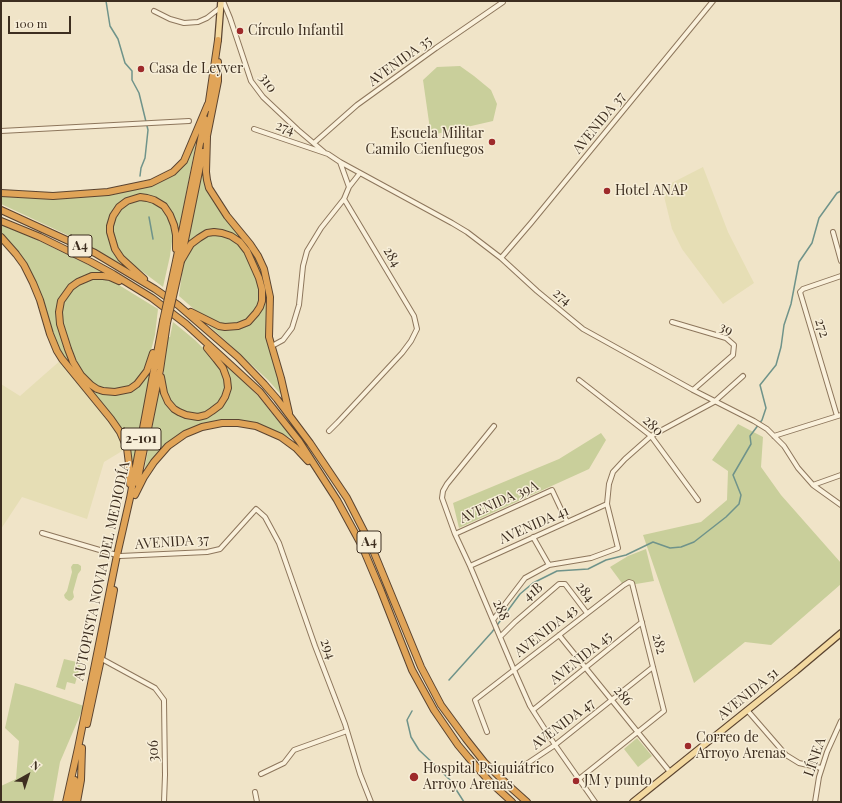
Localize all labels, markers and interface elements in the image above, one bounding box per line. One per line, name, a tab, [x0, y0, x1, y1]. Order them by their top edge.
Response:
scale bar	[10, 8, 73, 34]
text: 100 m	[15, 15, 47, 31]
place label: Círculo Infantil	[248, 23, 344, 39]
marker: Círculo Infantil	[235, 26, 245, 36]
street label: AVENIDA 35	[365, 32, 435, 90]
place label: Casa de Leyver	[149, 61, 243, 77]
marker: Casa de Leyver	[136, 64, 146, 74]
street label: 310	[255, 70, 281, 96]
street label: AVENIDA 37	[569, 89, 629, 157]
street label: 274	[273, 117, 297, 139]
place label: Escuela Militar Camilo Cienfuegos	[366, 126, 484, 158]
marker: Escuela Militar Camilo Cienfuegos	[487, 137, 497, 147]
place label: Hotel ANAP	[615, 183, 688, 199]
marker: Hotel ANAP	[602, 186, 612, 196]
road number: A4	[68, 235, 92, 257]
street label: 284	[379, 244, 405, 270]
street label: 274	[549, 285, 575, 309]
street label: 272	[811, 316, 833, 340]
street label: 39	[716, 319, 736, 339]
street label: 280	[639, 412, 667, 440]
road number: 2-101	[121, 428, 161, 450]
street label: AUTOPISTA NOVIA DEL MEDIODÍA	[71, 460, 133, 682]
street label: AVENIDA 39A	[457, 477, 541, 527]
street label: AVENIDA 41	[497, 502, 571, 548]
street label: AVENIDA 37	[134, 531, 210, 553]
road number: A4	[357, 531, 381, 553]
street label: 41B	[520, 579, 546, 605]
street label: 284	[572, 579, 598, 605]
street label: 288	[489, 597, 513, 623]
street label: AVENIDA 43	[511, 601, 581, 661]
street label: AVENIDA 45	[547, 628, 615, 688]
street label: 282	[648, 632, 670, 656]
street label: 294	[317, 636, 339, 662]
street label: AVENIDA 51	[714, 664, 782, 724]
street label: 286	[610, 682, 636, 710]
street label: AVENIDA 47	[528, 695, 598, 753]
place label: Correo de Arroyo Arenas	[696, 730, 786, 762]
street label: LÍNEA	[801, 735, 829, 779]
street label: 306	[146, 740, 162, 762]
marker: Correo de Arroyo Arenas	[683, 741, 693, 751]
north arrow	[8, 755, 48, 795]
text: N	[28, 757, 44, 774]
place label: Hospital Psiquiátrico Arroyo Arenas	[423, 761, 554, 794]
marker: Hospital Psiquiátrico Arroyo Arenas	[408, 771, 420, 783]
place label: JM y punto	[584, 773, 652, 789]
marker: JM y punto	[571, 776, 581, 786]

